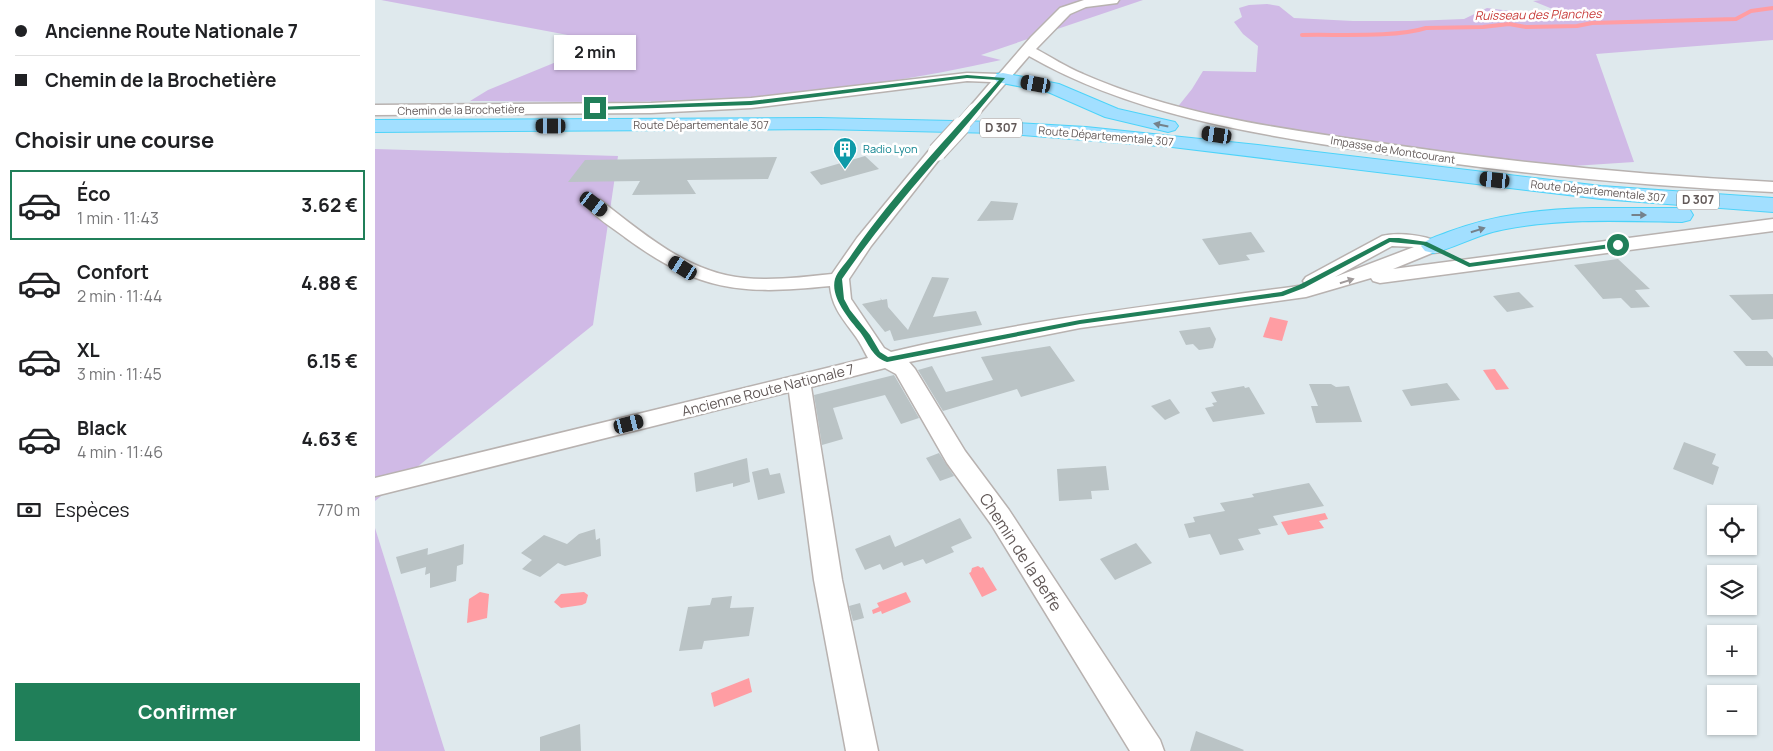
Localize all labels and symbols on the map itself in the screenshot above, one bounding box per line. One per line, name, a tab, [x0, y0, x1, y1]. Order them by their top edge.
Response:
water label: Ruisseau des Planches	[1474, 5, 1603, 24]
callout: 2 min	[554, 36, 636, 70]
car	[1019, 74, 1052, 94]
route end	[584, 97, 606, 119]
street label: Chemin de la Brochetière	[397, 101, 525, 118]
street label: Route Départementale 307	[633, 117, 769, 132]
car	[536, 119, 566, 134]
road number: D 307	[980, 119, 1022, 138]
one-way arrow	[1153, 121, 1168, 129]
street label: Route Départementale 307	[1038, 122, 1174, 149]
car	[1201, 125, 1232, 145]
street label: Impasse de Montcourant	[1330, 132, 1457, 167]
building icon: Radio Lyon	[832, 136, 858, 170]
place label: Radio Lyon	[863, 141, 918, 156]
car	[1479, 171, 1510, 189]
street label: Route Départementale 307	[1530, 176, 1666, 205]
car	[577, 189, 610, 219]
road number: D 307	[1677, 190, 1719, 210]
one-way arrow	[1632, 211, 1648, 219]
one-way arrow	[1471, 225, 1486, 233]
route start	[1607, 234, 1629, 256]
car	[666, 254, 699, 282]
one-way arrow	[1340, 276, 1355, 284]
street label: Ancienne Route Nationale 7	[680, 359, 856, 420]
car	[612, 413, 645, 435]
street label: Chemin de la Beffe	[975, 489, 1067, 615]

